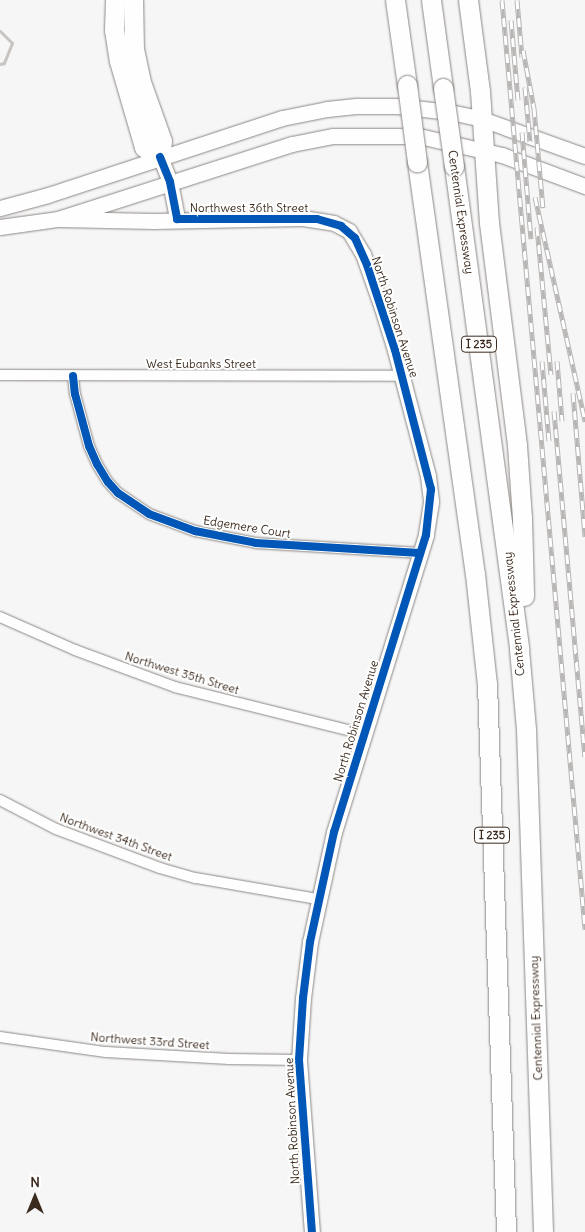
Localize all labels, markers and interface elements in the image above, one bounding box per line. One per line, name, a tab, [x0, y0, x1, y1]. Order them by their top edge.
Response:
street label: Centennial Expressway	[445, 149, 477, 275]
street label: Northwest 36th Street	[190, 201, 308, 215]
street label: North Robinson Avenue	[369, 255, 421, 379]
road number: I 235	[460, 336, 498, 352]
street label: West Eubanks Street	[146, 357, 256, 371]
street label: Edgemere Court	[202, 513, 292, 541]
street label: Centennial Expressway	[500, 551, 528, 677]
street label: Northwest 35th Street	[123, 649, 241, 697]
street label: North Robinson Avenue	[331, 658, 381, 784]
street label: Northwest 34th Street	[58, 810, 174, 864]
road number: I 235	[473, 826, 511, 844]
street label: Centennial Expressway	[527, 955, 545, 1081]
street label: Northwest 33rd Street	[90, 1030, 210, 1052]
street label: North Robinson Avenue	[282, 1057, 302, 1185]
north arrow	[10, 1172, 60, 1222]
text: N	[30, 1173, 40, 1191]

